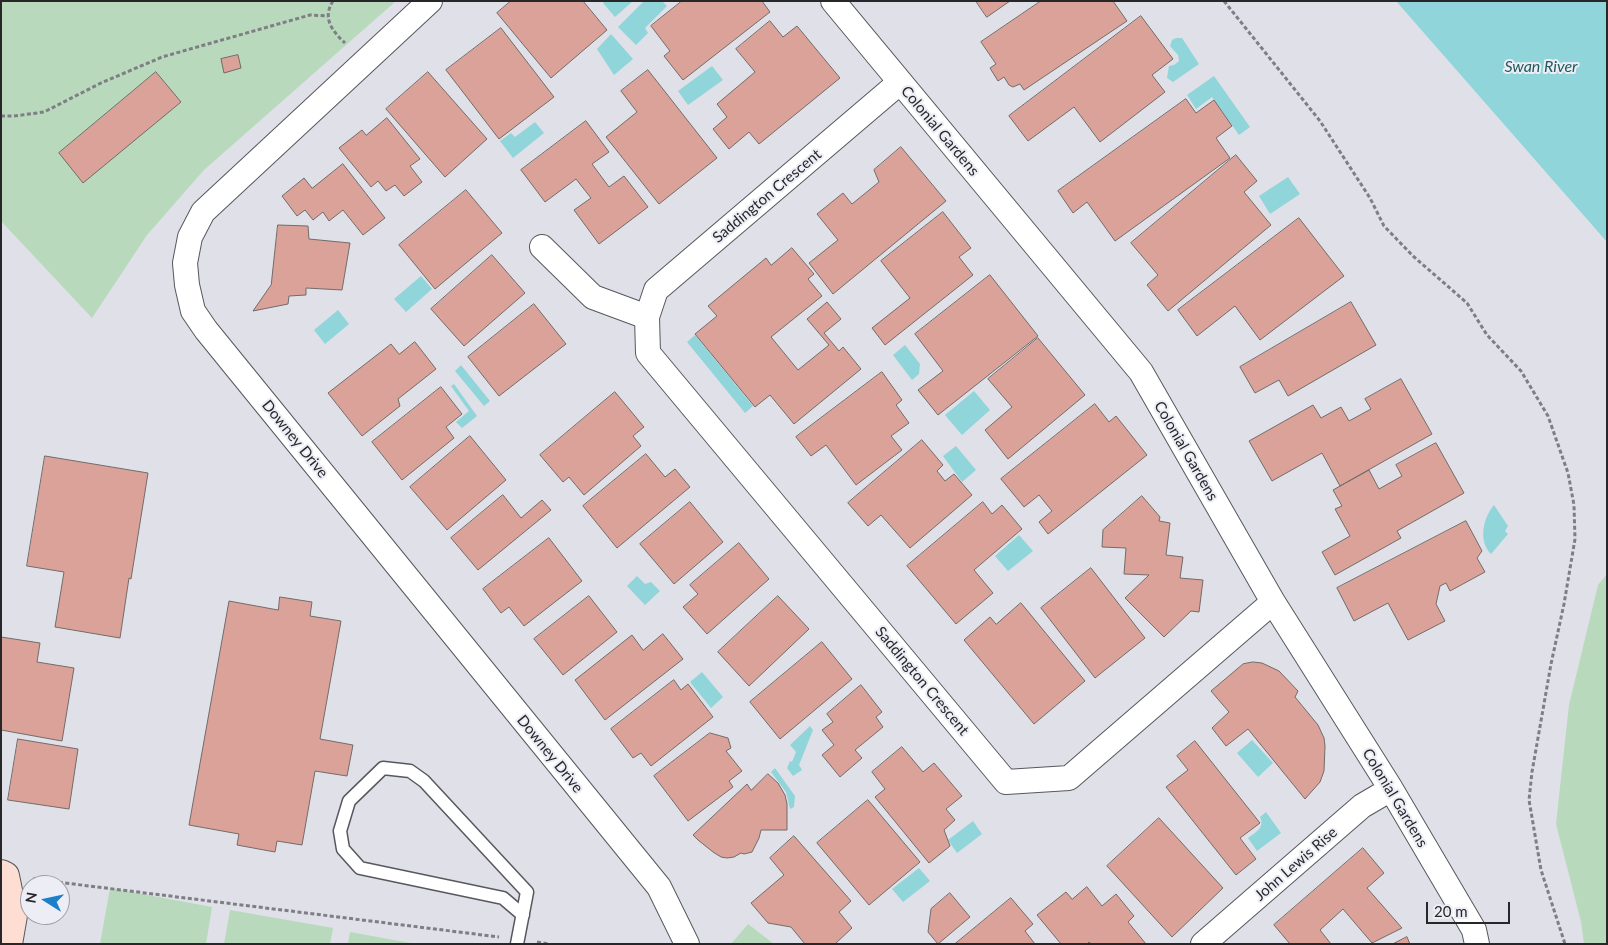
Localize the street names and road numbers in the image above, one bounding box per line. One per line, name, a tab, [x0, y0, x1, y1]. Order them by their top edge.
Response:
street label: Colonial Gardens	[897, 82, 983, 180]
street label: Saddington Crescent	[709, 145, 825, 247]
street label: Downey Drive	[258, 396, 332, 482]
street label: Colonial Gardens	[1150, 398, 1222, 504]
street label: Saddington Crescent	[871, 623, 973, 739]
street label: Downey Drive	[513, 711, 587, 797]
street label: Colonial Gardens	[1358, 745, 1432, 851]
street label: John Lewis Rise	[1251, 823, 1341, 905]

